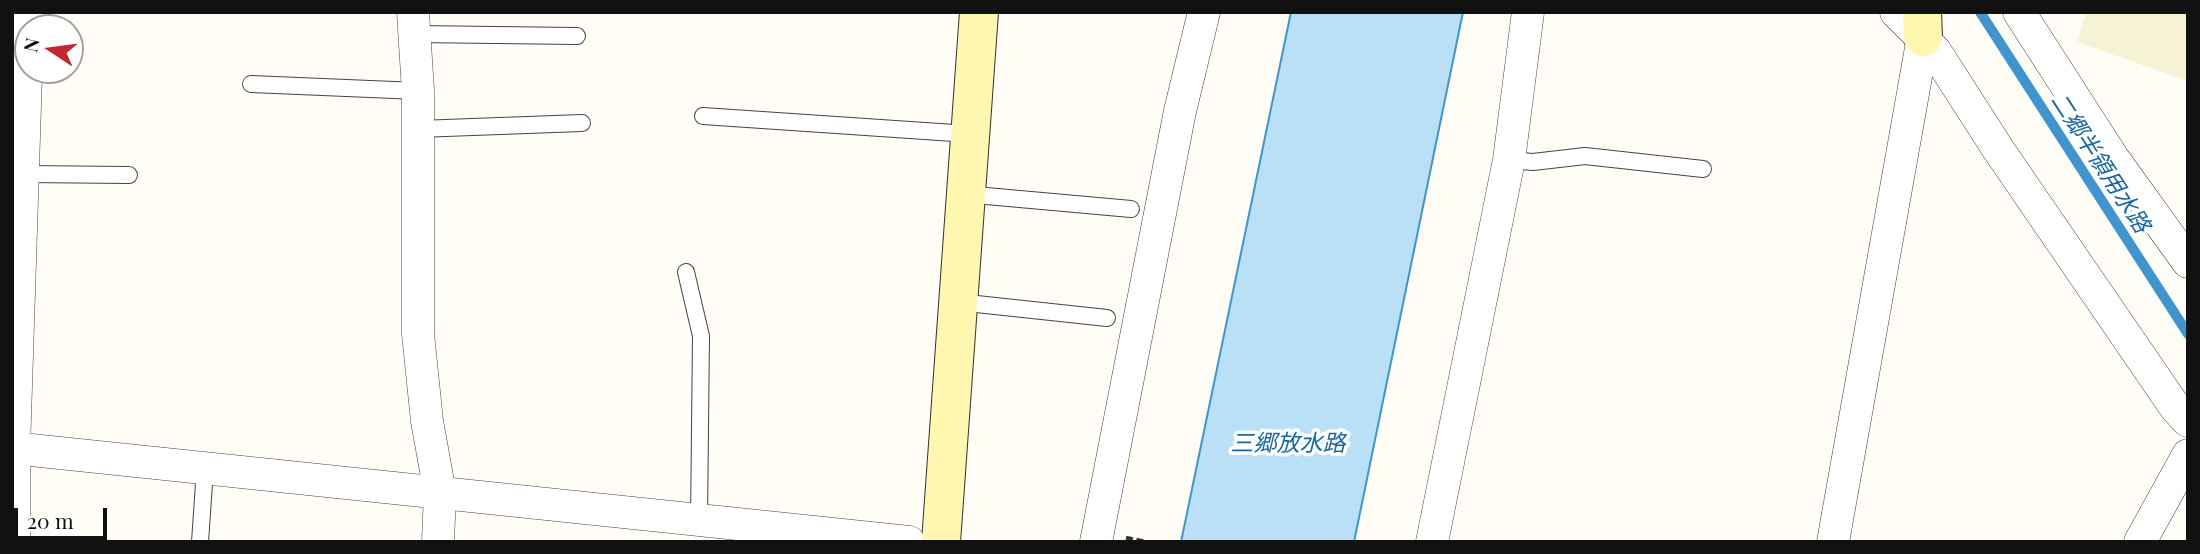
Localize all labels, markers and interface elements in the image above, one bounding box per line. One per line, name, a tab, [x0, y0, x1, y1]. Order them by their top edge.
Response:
north arrow	[14, 14, 84, 84]
text: N	[16, 35, 45, 54]
water label: 二郷半領用水路	[2045, 88, 2155, 238]
water label: 三郷放水路	[1231, 430, 1345, 458]
scale bar	[18, 494, 110, 538]
text: 20 m	[27, 506, 74, 534]

